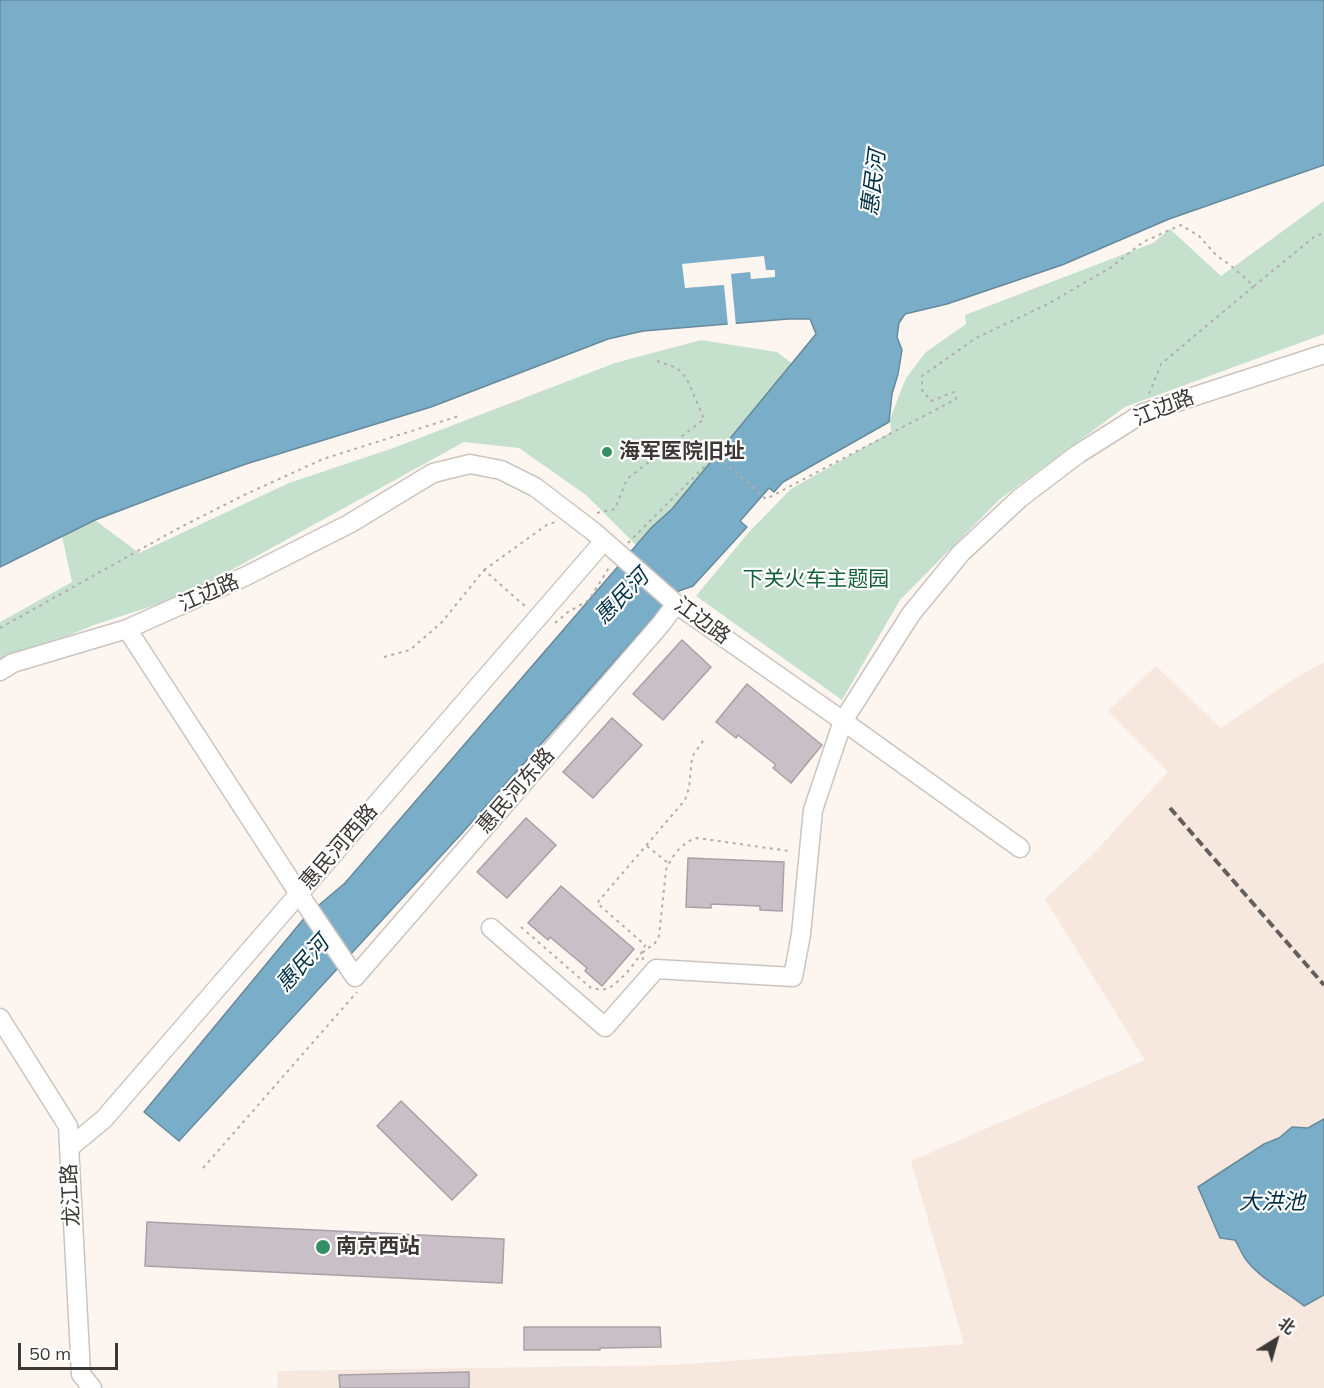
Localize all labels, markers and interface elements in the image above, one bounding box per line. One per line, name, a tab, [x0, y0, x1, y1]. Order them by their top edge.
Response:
water label: 惠民河	[857, 149, 891, 217]
street label: 江边路	[1130, 385, 1198, 431]
place label: 海军医院旧址	[619, 439, 745, 465]
marker: 海军医院旧址	[600, 445, 614, 459]
water label: 惠民河	[590, 564, 654, 630]
park label: 下关火车主题园	[743, 567, 889, 593]
street label: 江边路	[175, 569, 243, 617]
street label: 江边路	[669, 592, 735, 650]
street label: 惠民河东路	[472, 743, 560, 839]
street label: 惠民河西路	[295, 799, 383, 895]
water label: 惠民河	[271, 931, 335, 997]
street label: 龙江路	[57, 1163, 85, 1227]
water label: 大洪池	[1239, 1189, 1305, 1215]
place label: 南京西站	[336, 1234, 420, 1260]
marker: 南京西站	[314, 1238, 332, 1256]
north arrow	[1246, 1310, 1306, 1370]
text: 北	[1274, 1313, 1299, 1338]
scale bar	[21, 1331, 122, 1369]
text: 50 m	[29, 1342, 71, 1365]

